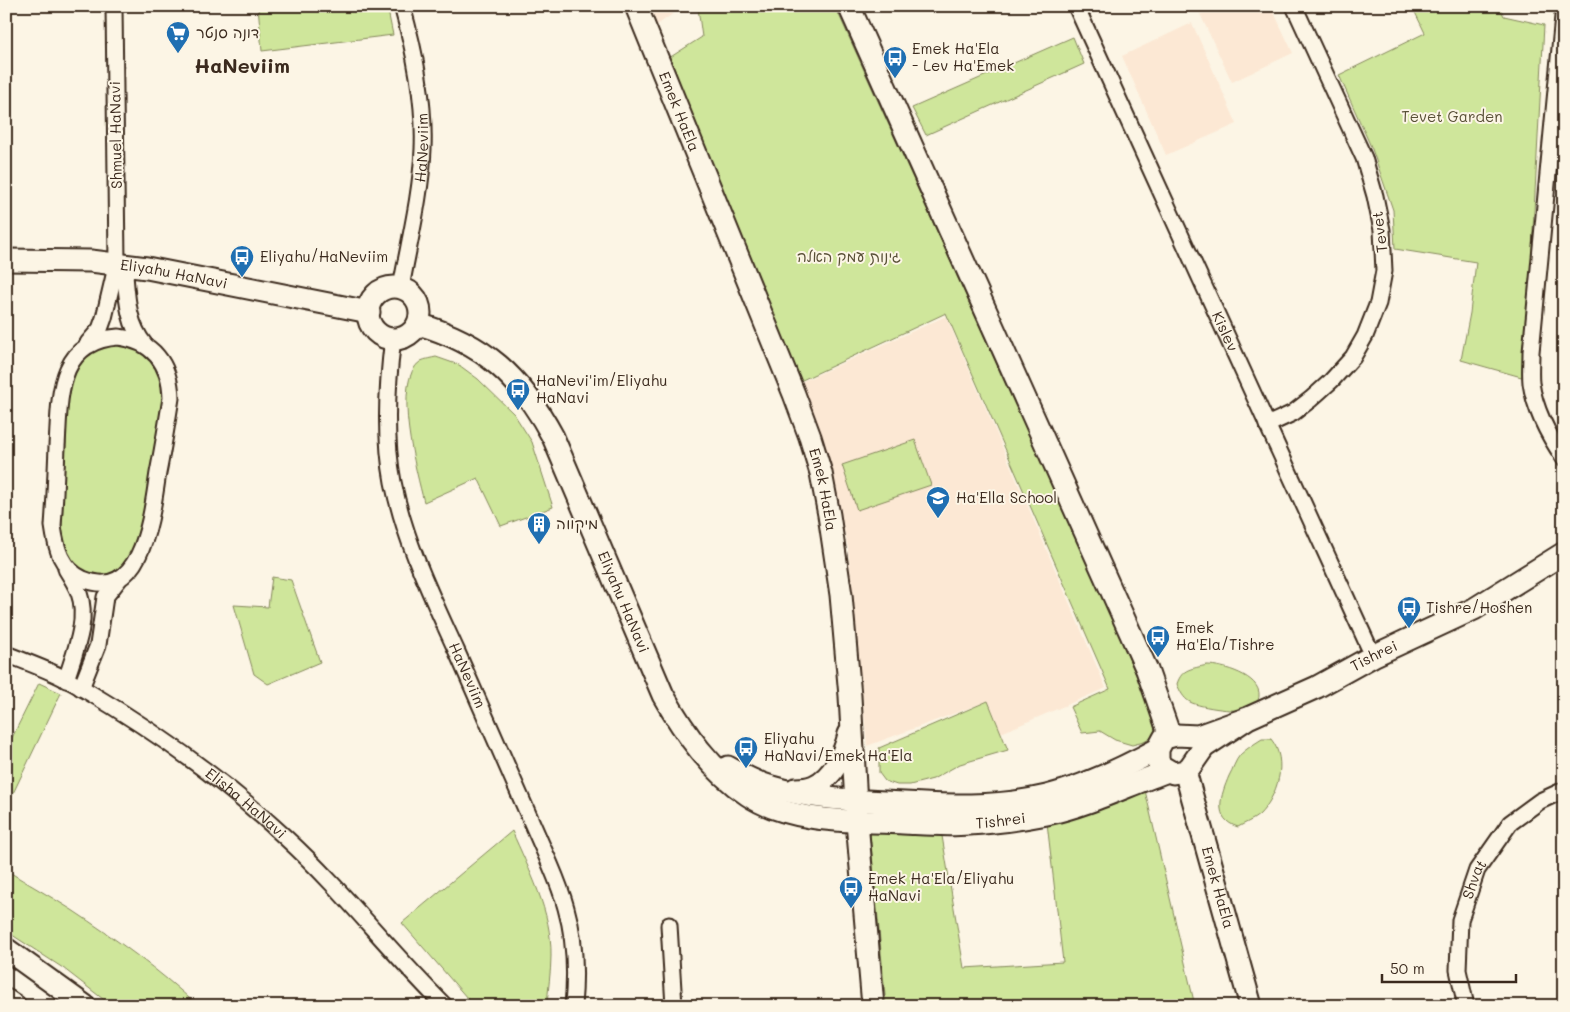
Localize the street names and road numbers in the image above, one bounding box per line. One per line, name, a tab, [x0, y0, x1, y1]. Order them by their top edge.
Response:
street label: Emek HaEla	[655, 68, 705, 154]
street label: Shmuel HaNavi	[104, 81, 126, 189]
street label: HaNeviim	[409, 113, 432, 184]
street label: Tevet	[1367, 210, 1391, 254]
street label: Eliyahu HaNavi	[119, 254, 229, 293]
street label: Kislev	[1208, 308, 1244, 355]
street label: Emek HaEla	[805, 445, 842, 532]
street label: Eliyahu HaNavi	[594, 548, 655, 655]
street label: Tishrei	[1347, 635, 1400, 676]
street label: HaNeviim	[445, 639, 491, 711]
street label: Elisha HaNavi	[202, 763, 291, 842]
street label: Tishrei	[975, 807, 1027, 833]
street label: Emek HaEla	[1198, 844, 1240, 931]
street label: Shvat	[1457, 855, 1491, 901]

